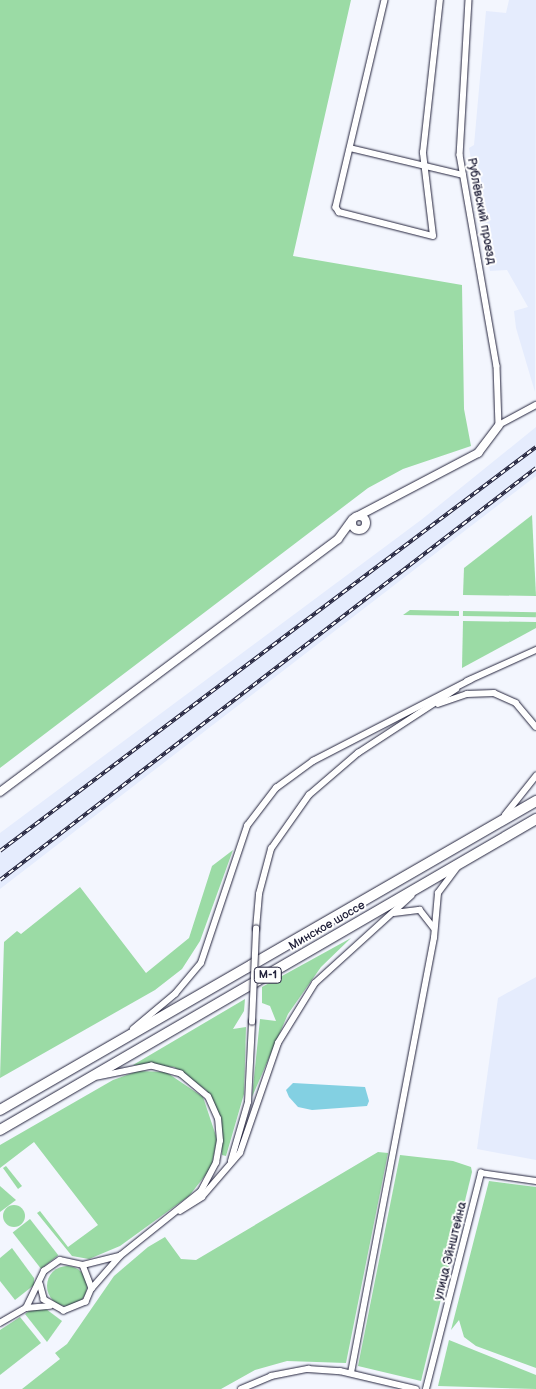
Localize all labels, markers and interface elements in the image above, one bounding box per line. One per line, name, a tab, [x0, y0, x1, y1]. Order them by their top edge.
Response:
street label: Рублёвский проезд	[464, 157, 498, 265]
street label: Минское шоссе	[286, 898, 368, 954]
road number: М-1	[253, 966, 283, 984]
street label: улица Эйнштейна	[432, 1201, 470, 1301]

